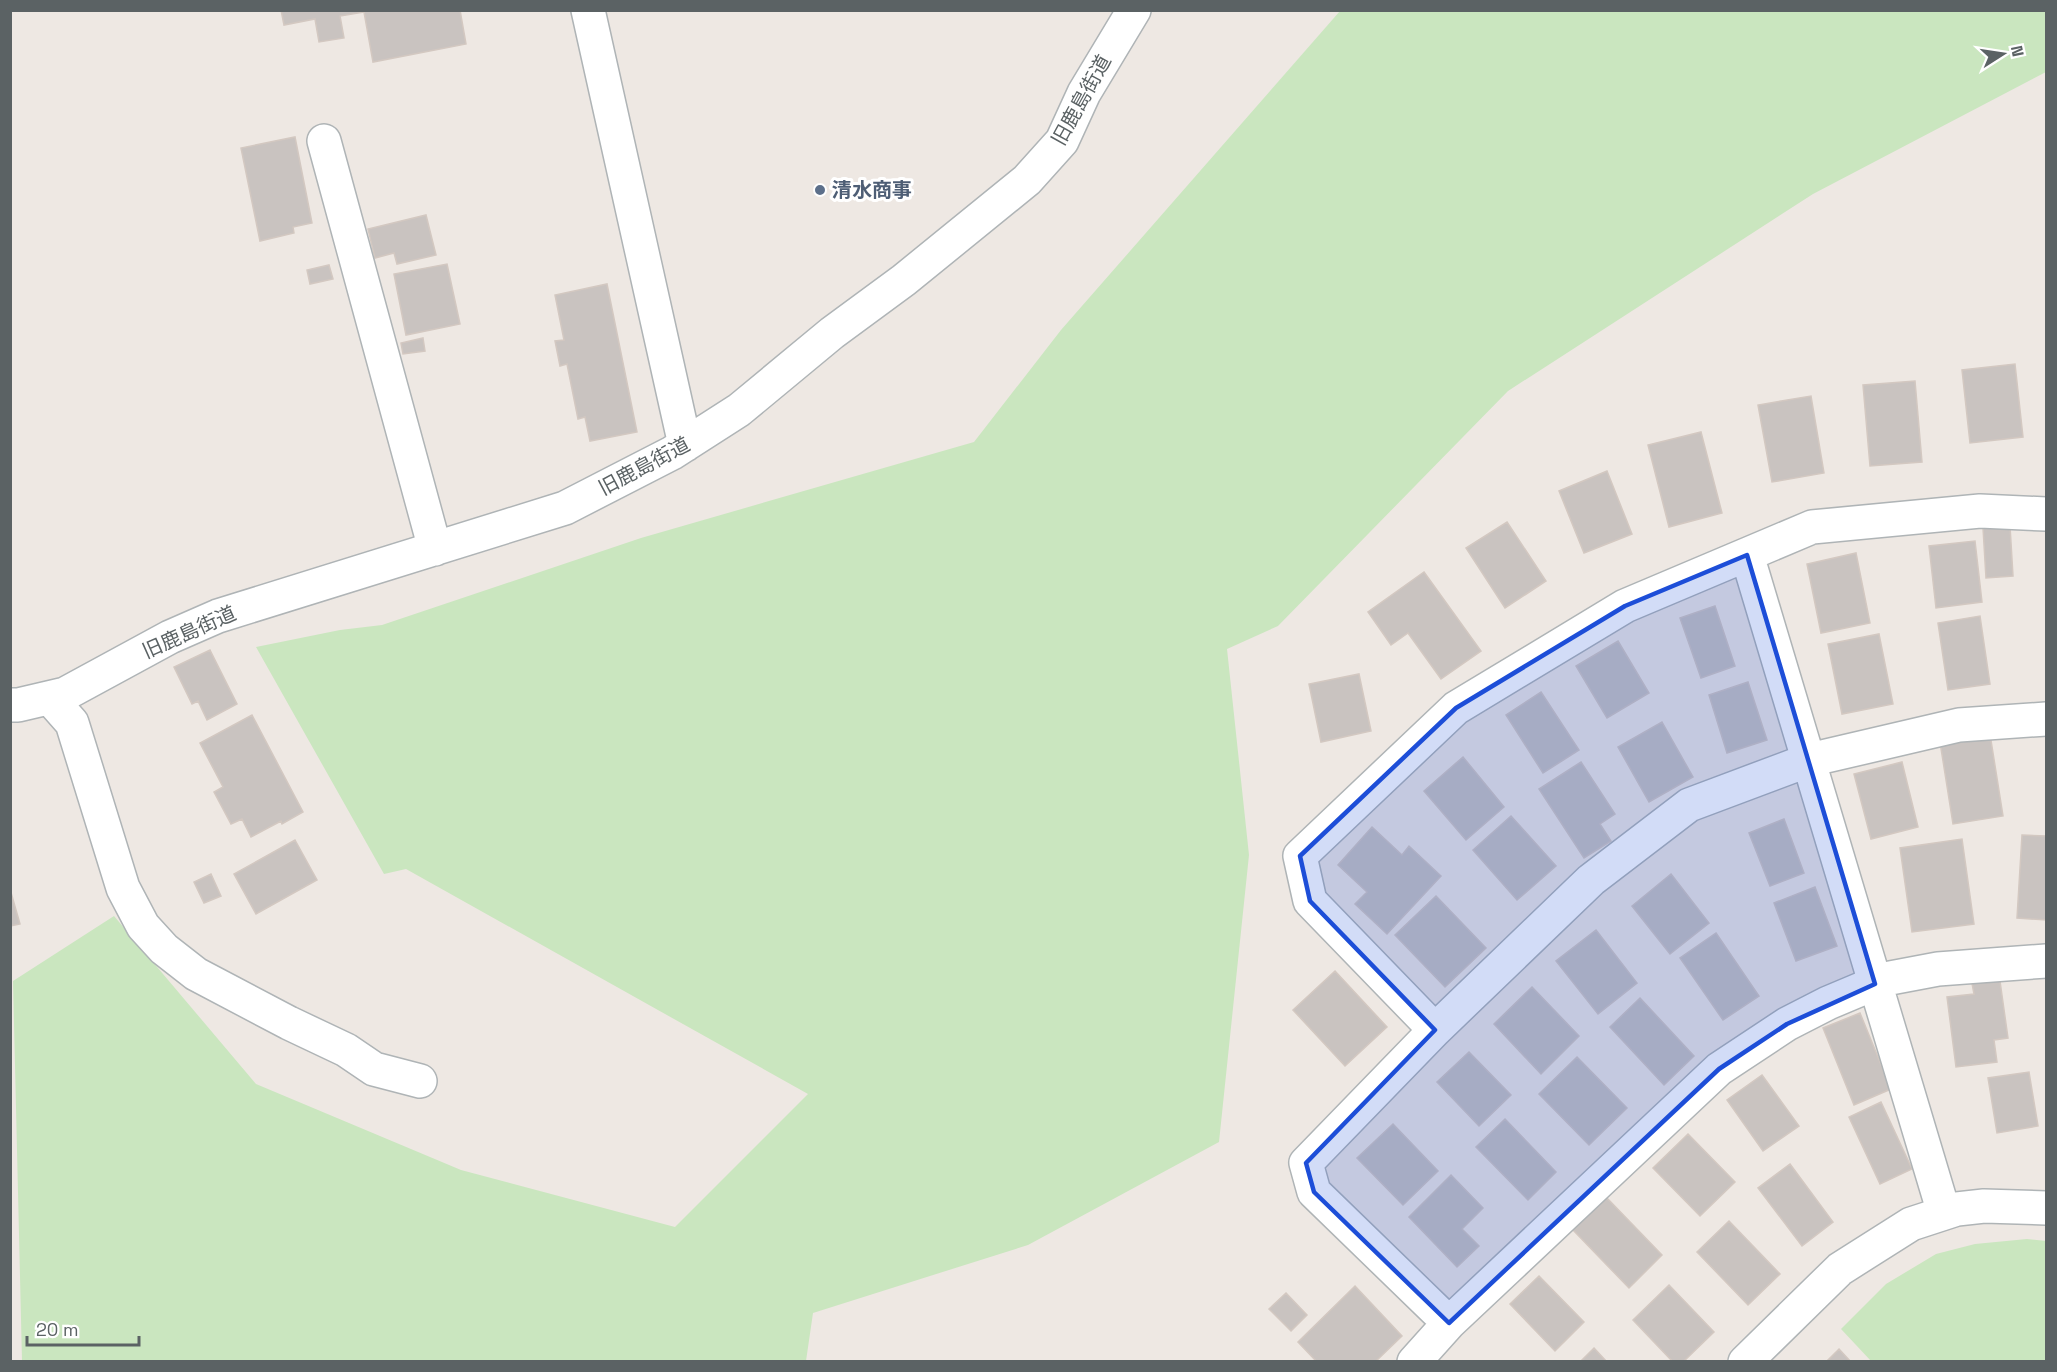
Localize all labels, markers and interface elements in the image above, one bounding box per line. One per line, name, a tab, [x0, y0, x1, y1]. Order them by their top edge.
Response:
north arrow	[1973, 24, 2033, 84]
text: N	[2006, 44, 2029, 58]
street label: 旧鹿島街道	[1045, 50, 1117, 150]
place label: 清水商事	[832, 177, 912, 203]
marker: 清水商事	[813, 183, 827, 197]
street label: 旧鹿島街道	[594, 431, 694, 501]
street label: 旧鹿島街道	[138, 600, 240, 664]
scale bar	[27, 1309, 140, 1347]
text: 20 m	[36, 1318, 79, 1341]

